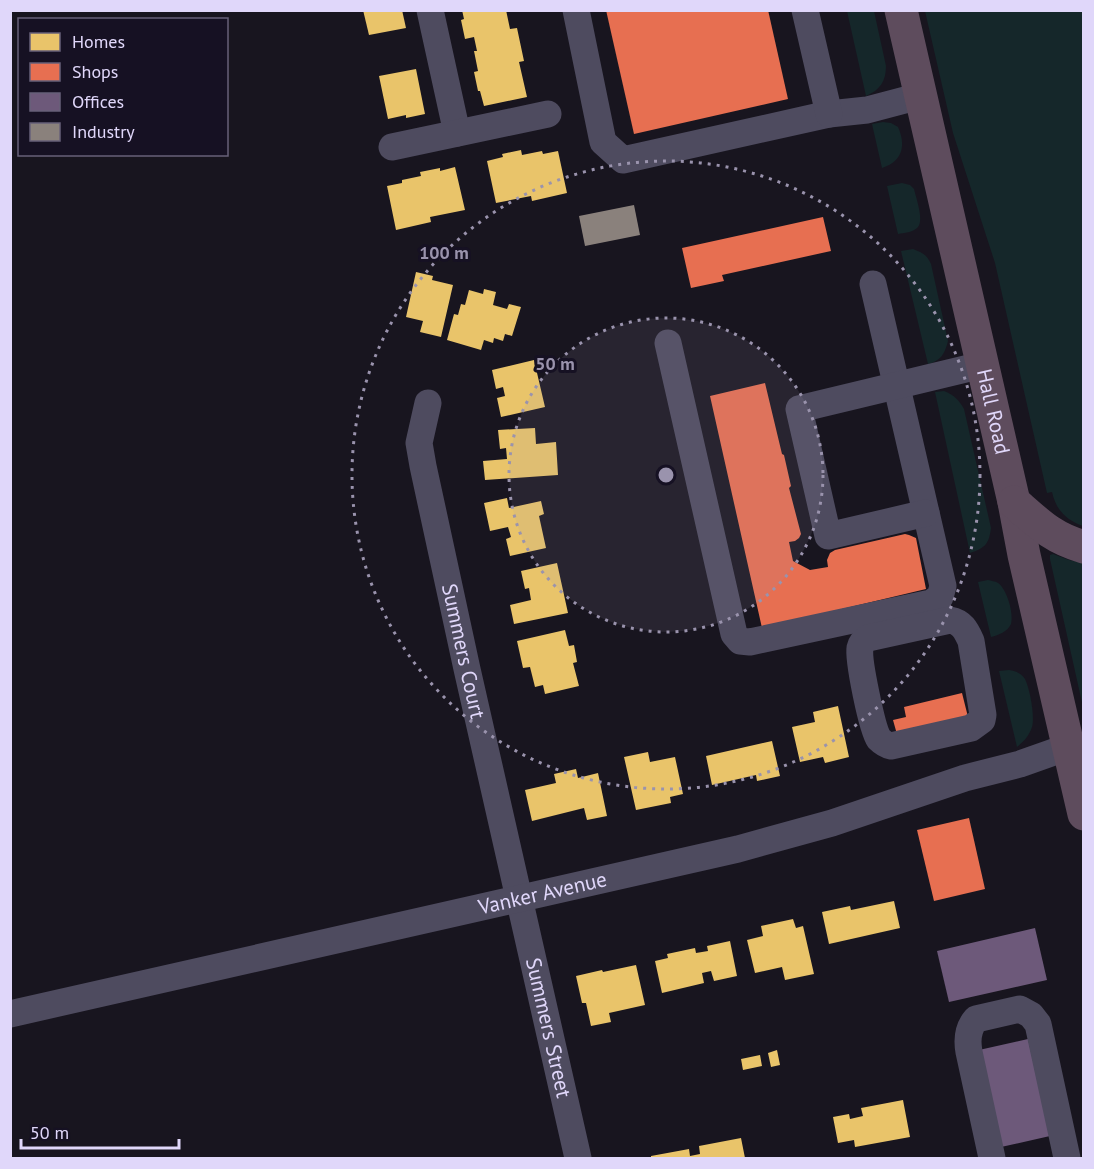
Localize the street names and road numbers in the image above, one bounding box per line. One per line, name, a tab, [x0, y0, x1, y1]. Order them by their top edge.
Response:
street label: Hall Road	[971, 366, 1017, 457]
street label: Summers Court	[436, 581, 492, 721]
street label: Vanker Avenue	[475, 865, 609, 921]
street label: Summers Street	[520, 955, 578, 1100]

